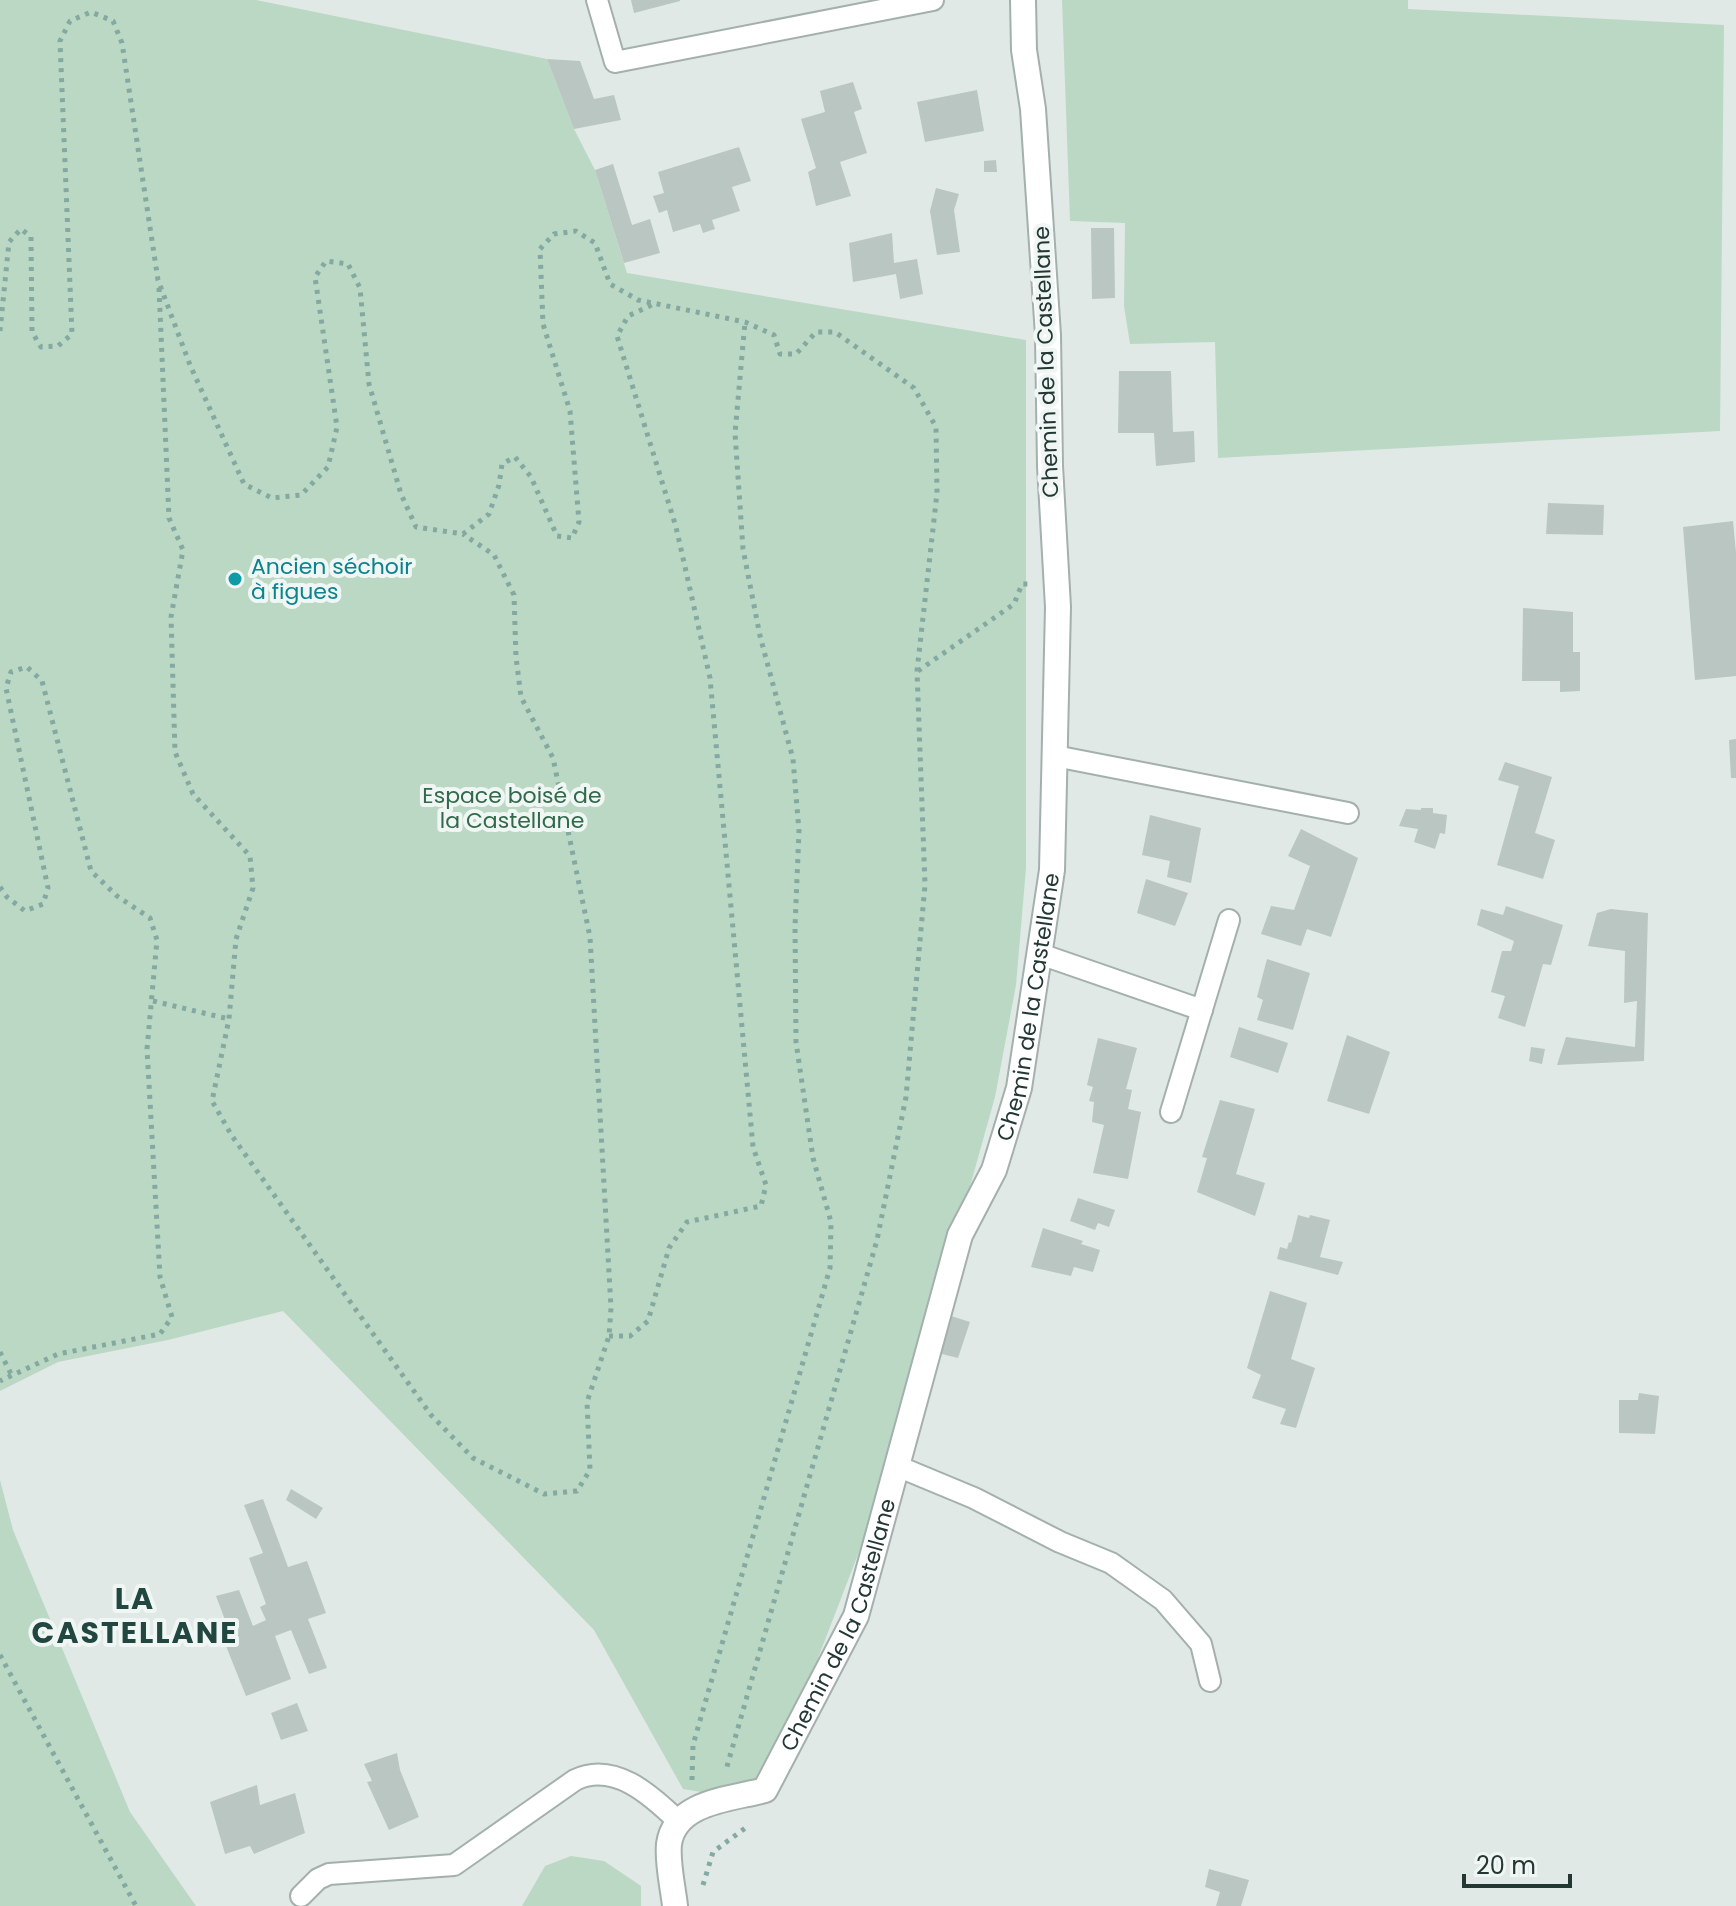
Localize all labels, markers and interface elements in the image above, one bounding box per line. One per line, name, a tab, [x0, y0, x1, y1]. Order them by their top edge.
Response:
street label: Chemin de la Castellane	[1026, 226, 1066, 498]
place label: Ancien séchoir à figues	[251, 551, 413, 607]
marker: Ancien séchoir à figues	[226, 570, 244, 588]
park label: Espace boisé de la Castellane	[422, 780, 602, 836]
street label: Chemin de la Castellane	[988, 871, 1067, 1145]
street label: Chemin de la Castellane	[773, 1495, 903, 1757]
district label: LA CASTELLANE	[32, 1577, 238, 1654]
scale bar	[1464, 1838, 1570, 1888]
text: 20 m	[1476, 1849, 1536, 1882]

